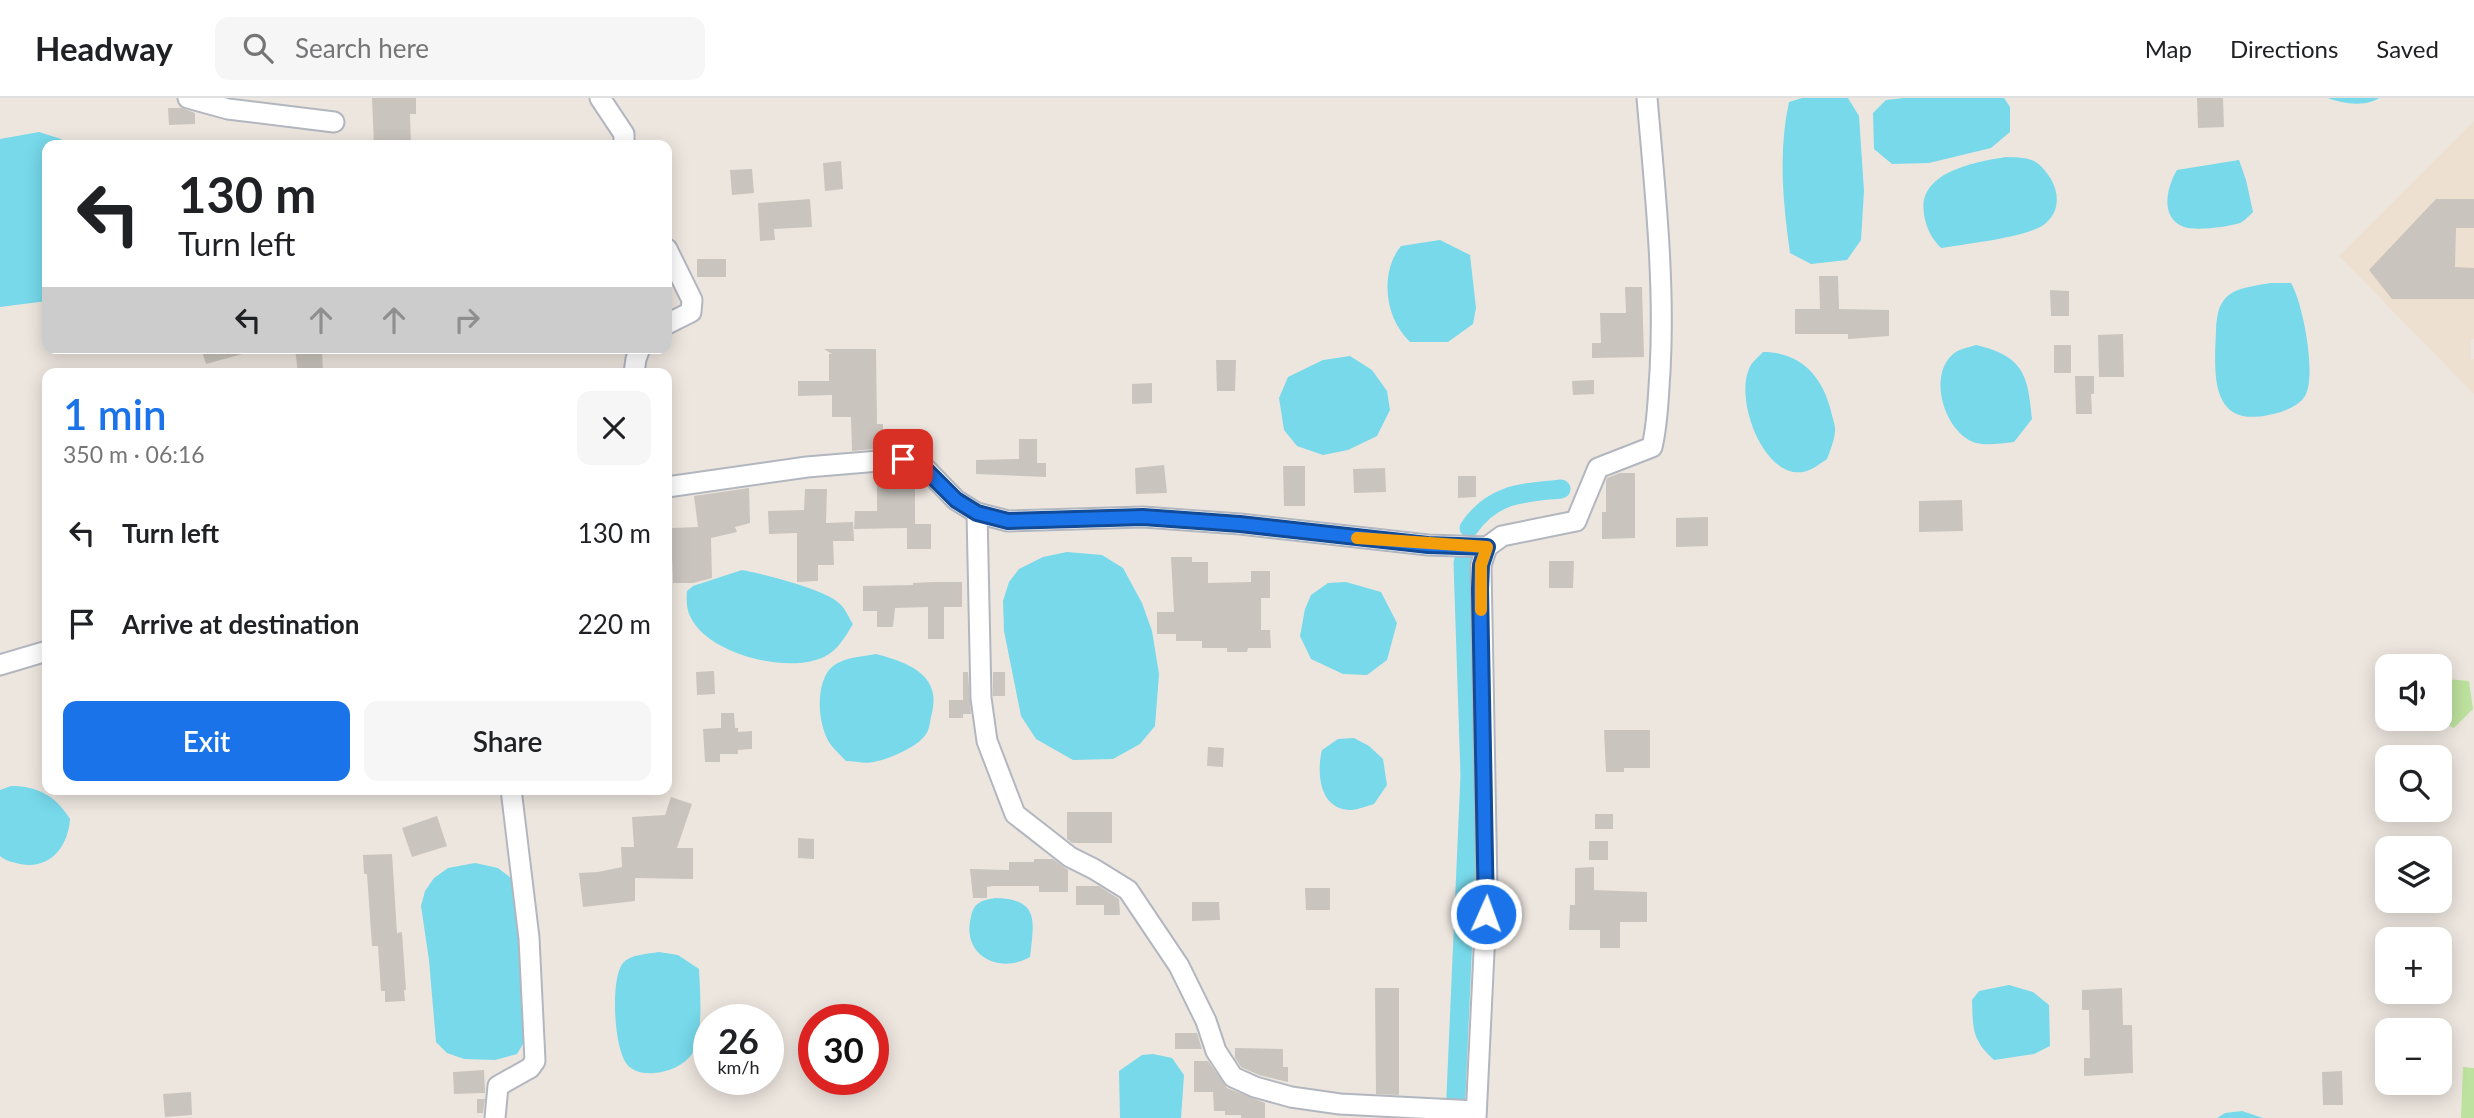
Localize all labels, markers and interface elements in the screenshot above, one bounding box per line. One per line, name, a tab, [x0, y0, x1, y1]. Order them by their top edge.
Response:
search box	[215, 17, 705, 80]
text: Headway	[35, 28, 173, 68]
icon: search	[239, 29, 277, 67]
text: Search here	[295, 32, 429, 64]
text: Map	[2145, 34, 2192, 63]
text: Directions	[2230, 34, 2338, 63]
text: Saved	[2376, 34, 2439, 63]
text: 130 m	[178, 165, 316, 223]
icon: left	[63, 168, 154, 259]
text: Turn left	[178, 224, 295, 263]
icon: left	[229, 301, 267, 339]
icon: ahead	[302, 301, 340, 339]
icon: ahead	[375, 301, 413, 339]
icon: right	[448, 301, 486, 339]
text: 1 min	[63, 389, 167, 439]
button: close	[577, 391, 651, 465]
pin	[873, 429, 933, 489]
text: 350 m · 06:16	[63, 440, 205, 468]
icon: arrive	[884, 440, 922, 478]
icon: left	[63, 514, 101, 552]
text: Turn left	[122, 517, 219, 549]
text: 130 m	[578, 517, 651, 549]
icon: arrive	[63, 605, 101, 643]
text: Arrive at destination	[122, 608, 359, 640]
text: 220 m	[578, 608, 651, 640]
map controls	[2375, 654, 2452, 1095]
button: sound	[2375, 654, 2452, 731]
button: Exit	[63, 701, 350, 781]
button: Share	[364, 701, 651, 781]
button: search	[2375, 745, 2452, 822]
button: layers	[2375, 836, 2452, 913]
position arrow	[1449, 877, 1523, 951]
button: +	[2375, 927, 2452, 1004]
speed limit sign: 30	[798, 1004, 889, 1095]
button: −	[2375, 1018, 2452, 1095]
text: 26	[718, 1019, 759, 1061]
text: km/h	[717, 1056, 760, 1078]

